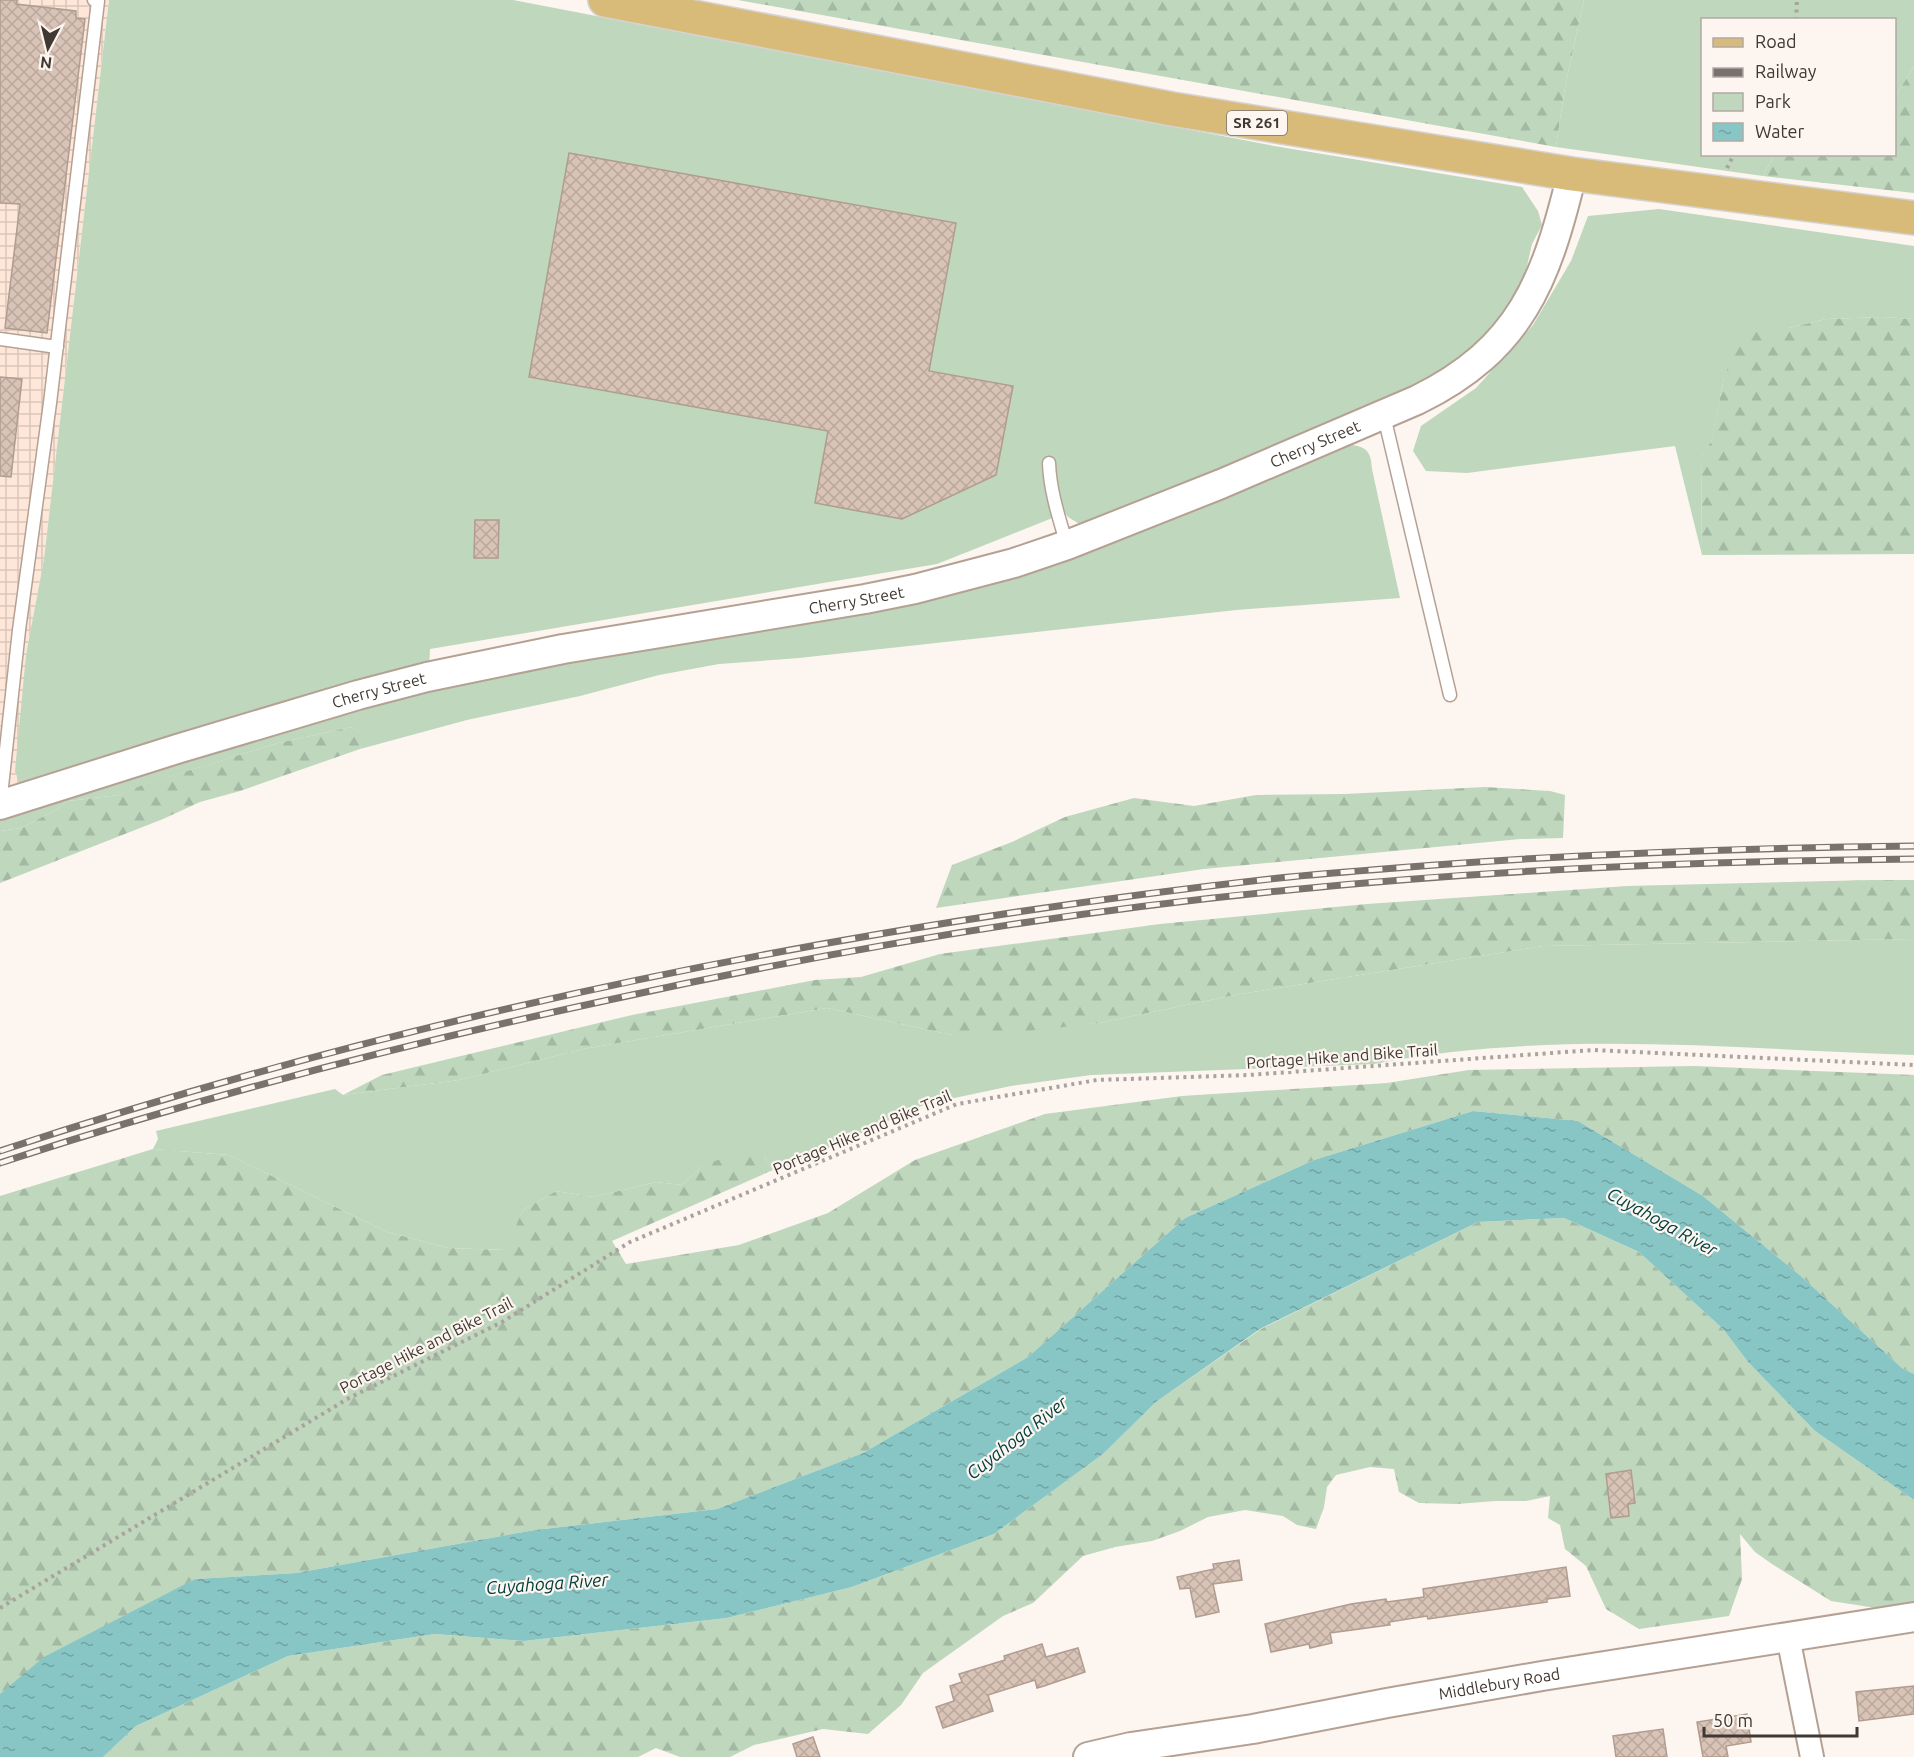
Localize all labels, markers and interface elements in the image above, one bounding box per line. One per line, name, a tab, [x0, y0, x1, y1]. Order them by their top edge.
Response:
north arrow	[18, 18, 78, 78]
legend	[1701, 18, 1896, 156]
text: Road	[1755, 31, 1797, 51]
text: N	[39, 53, 53, 73]
text: Railway	[1755, 61, 1817, 81]
text: Park	[1755, 91, 1791, 111]
road number: SR 261	[1227, 111, 1287, 135]
text: Water	[1755, 121, 1805, 141]
street label: Cherry Street	[1267, 416, 1363, 471]
street label: Cherry Street	[807, 582, 906, 617]
street label: Cherry Street	[330, 669, 428, 711]
street label: Portage Hike and Bike Trail	[1246, 1040, 1438, 1072]
street label: Portage Hike and Bike Trail	[770, 1086, 954, 1178]
water label: Cuyahoga River	[1604, 1183, 1722, 1260]
street label: Portage Hike and Bike Trail	[336, 1293, 516, 1397]
water label: Cuyahoga River	[962, 1391, 1072, 1483]
water label: Cuyahoga River	[485, 1569, 610, 1597]
street label: Middlebury Road	[1437, 1664, 1561, 1703]
scale bar	[1704, 1700, 1857, 1738]
text: 50 m	[1713, 1710, 1753, 1730]

